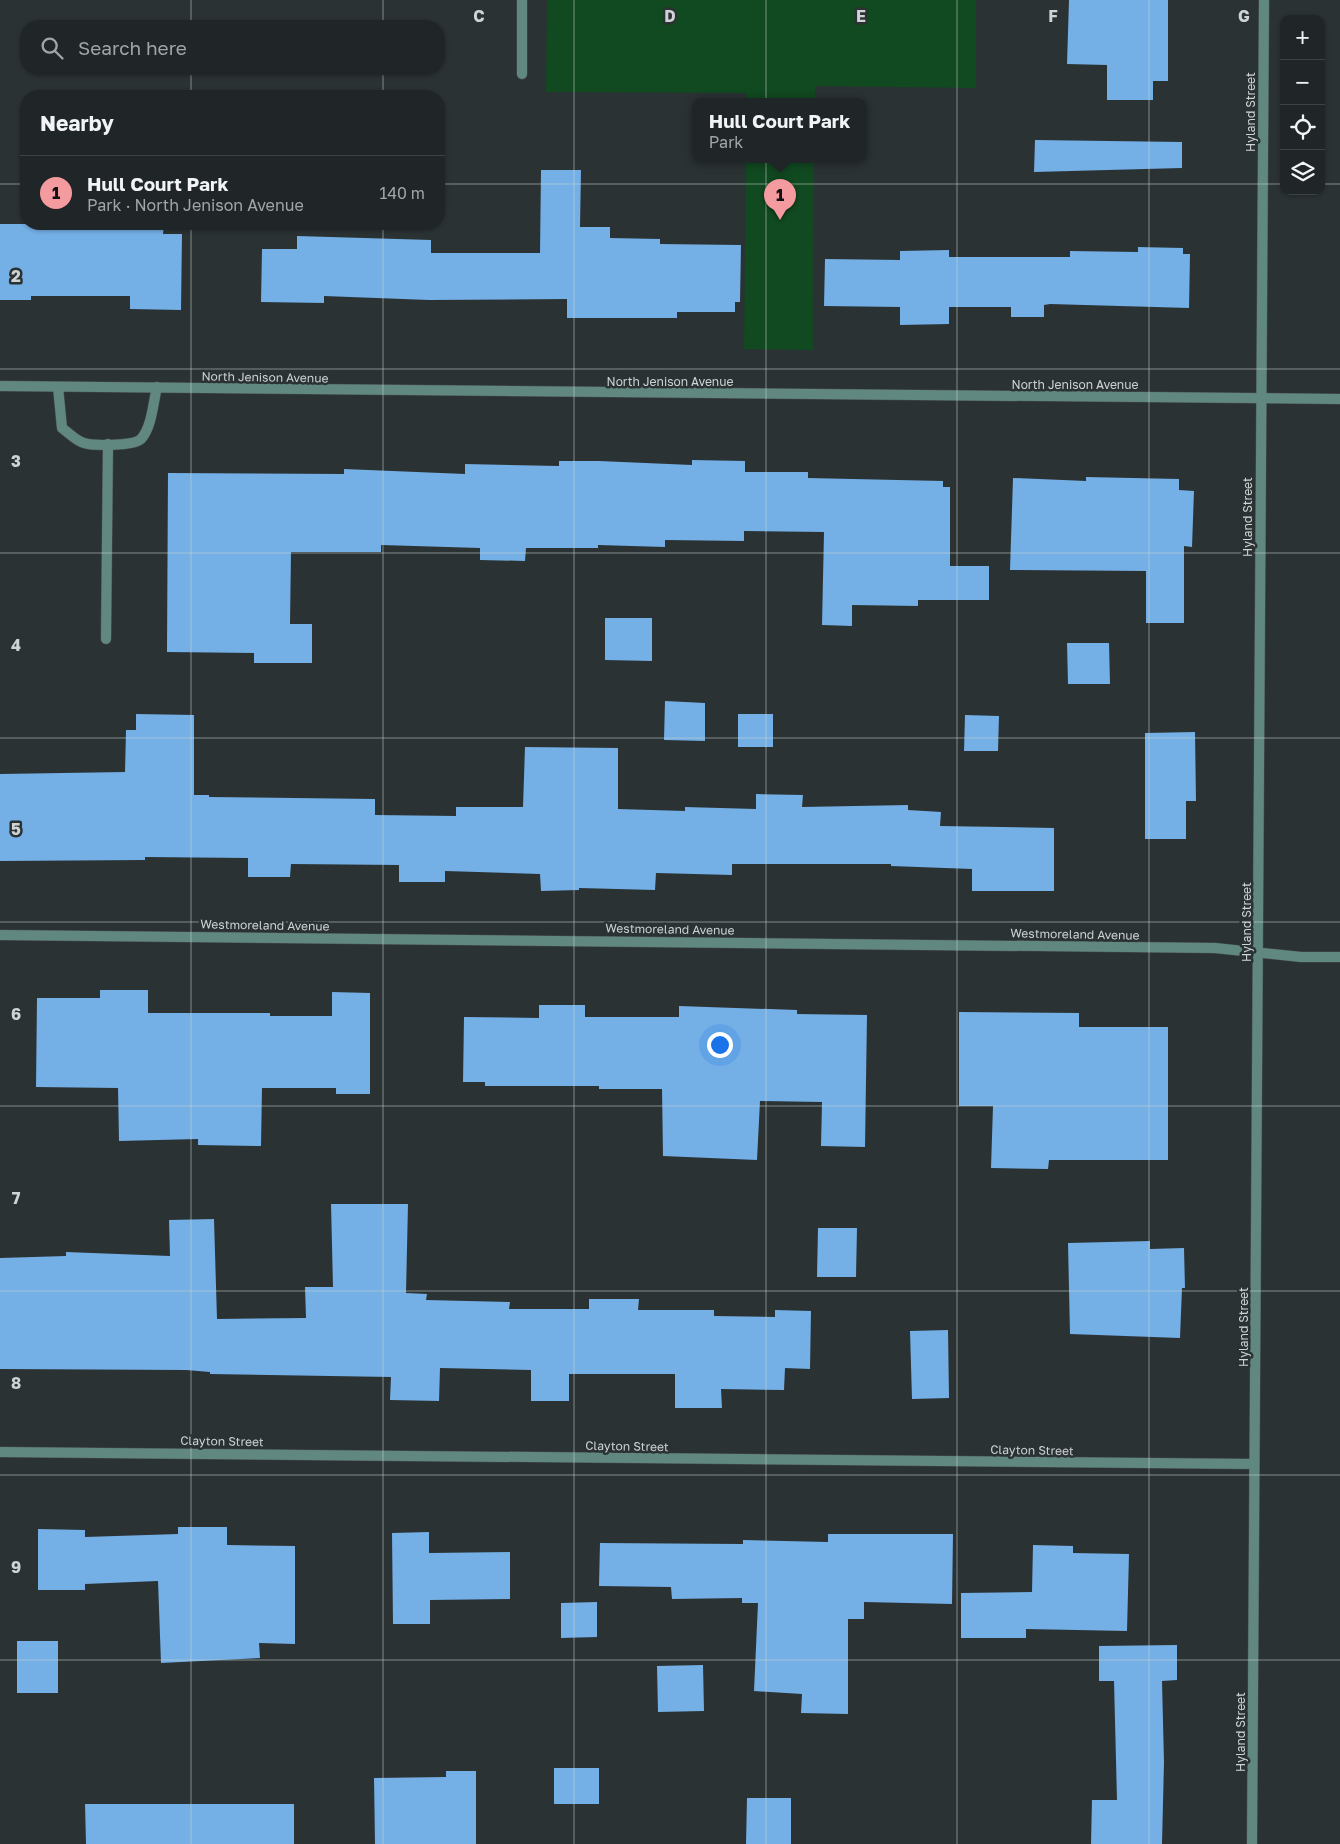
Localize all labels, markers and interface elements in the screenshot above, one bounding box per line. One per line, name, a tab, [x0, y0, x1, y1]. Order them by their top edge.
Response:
text: C	[473, 6, 485, 26]
text: D	[664, 6, 676, 26]
text: E	[856, 6, 866, 26]
text: F	[1048, 6, 1058, 26]
text: G	[1238, 6, 1250, 26]
map controls	[1280, 15, 1325, 195]
button: +	[1280, 15, 1325, 60]
search box	[20, 20, 445, 75]
icon: search	[38, 34, 66, 62]
text: Search here	[78, 36, 187, 59]
button: −	[1280, 60, 1325, 105]
street label: Hyland Street	[1243, 72, 1258, 152]
popup	[692, 98, 867, 163]
button: locate	[1280, 105, 1325, 150]
text: Hull Court Park	[709, 109, 850, 132]
text: Nearby	[40, 110, 114, 136]
text: Park	[709, 132, 743, 152]
button: layers	[1280, 150, 1325, 195]
text: Hull Court Park	[87, 172, 228, 195]
pin: 1	[764, 179, 796, 220]
text: 1	[52, 183, 60, 203]
text: 140 m	[379, 183, 425, 203]
text: Park · North Jenison Avenue	[87, 195, 304, 215]
text: 2	[11, 266, 21, 286]
street label: North Jenison Avenue	[201, 368, 329, 386]
street label: North Jenison Avenue	[607, 374, 734, 389]
street label: North Jenison Avenue	[1012, 377, 1139, 392]
text: 3	[11, 451, 21, 471]
street label: Hyland Street	[1240, 477, 1255, 557]
text: 4	[11, 635, 21, 655]
text: 5	[11, 819, 21, 839]
street label: Hyland Street	[1239, 882, 1254, 962]
street label: Westmoreland Avenue	[200, 916, 330, 934]
street label: Westmoreland Avenue	[605, 920, 735, 938]
street label: Westmoreland Avenue	[1010, 925, 1140, 943]
text: 6	[11, 1004, 21, 1024]
your location	[707, 1032, 733, 1058]
text: 7	[12, 1188, 21, 1208]
street label: Hyland Street	[1236, 1287, 1251, 1367]
text: 8	[11, 1373, 21, 1393]
street label: Clayton Street	[180, 1433, 264, 1449]
street label: Clayton Street	[585, 1438, 669, 1454]
street label: Clayton Street	[990, 1442, 1074, 1458]
text: 9	[11, 1557, 21, 1577]
street label: Hyland Street	[1233, 1692, 1248, 1772]

